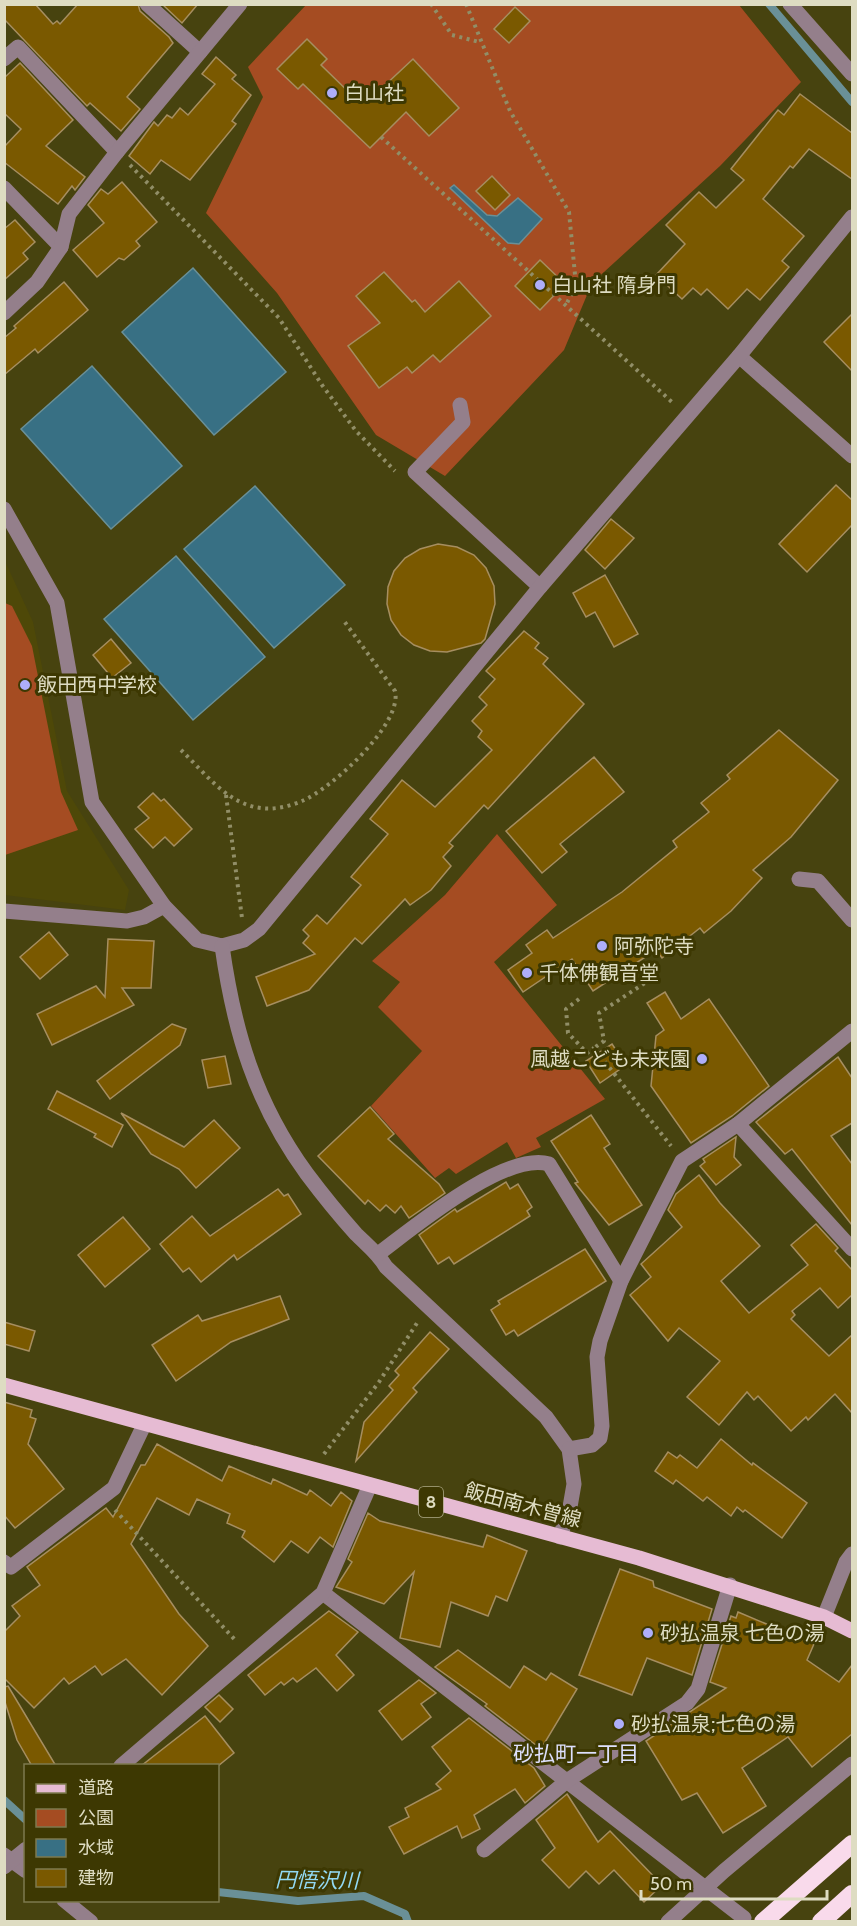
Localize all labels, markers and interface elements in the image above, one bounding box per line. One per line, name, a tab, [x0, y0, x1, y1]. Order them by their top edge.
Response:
place label: 白山社	[344, 81, 404, 105]
marker: 白山社	[325, 86, 339, 100]
place label: 白山社 隋身門	[552, 273, 677, 297]
marker: 白山社 隋身門	[533, 278, 547, 292]
place label: 飯田西中学校	[37, 673, 157, 697]
marker: 飯田西中学校	[18, 678, 32, 692]
place label: 阿弥陀寺	[614, 934, 694, 958]
marker: 阿弥陀寺	[595, 939, 609, 953]
place label: 千体佛観音堂	[539, 961, 659, 985]
marker: 千体佛観音堂	[520, 966, 534, 980]
place label: 風越こども未来園	[530, 1047, 690, 1071]
marker: 風越こども未来園	[695, 1052, 709, 1066]
street label: 飯田南木曽線	[462, 1478, 584, 1532]
road number: 8	[419, 1487, 443, 1517]
place label: 砂払温泉 七色の湯	[660, 1621, 825, 1645]
marker: 砂払温泉 七色の湯	[641, 1626, 655, 1640]
place label: 砂払温泉;七色の湯	[631, 1712, 795, 1736]
marker: 砂払温泉;七色の湯	[612, 1717, 626, 1731]
district label: 砂払町一丁目	[513, 1741, 639, 1766]
legend	[24, 1764, 219, 1902]
text: 道路	[78, 1777, 114, 1799]
text: 公園	[78, 1807, 114, 1829]
text: 水域	[78, 1837, 114, 1859]
scale bar	[641, 1863, 827, 1901]
text: 建物	[78, 1867, 114, 1889]
water label: 円悟沢川	[275, 1867, 361, 1893]
text: 50 m	[650, 1873, 692, 1895]

